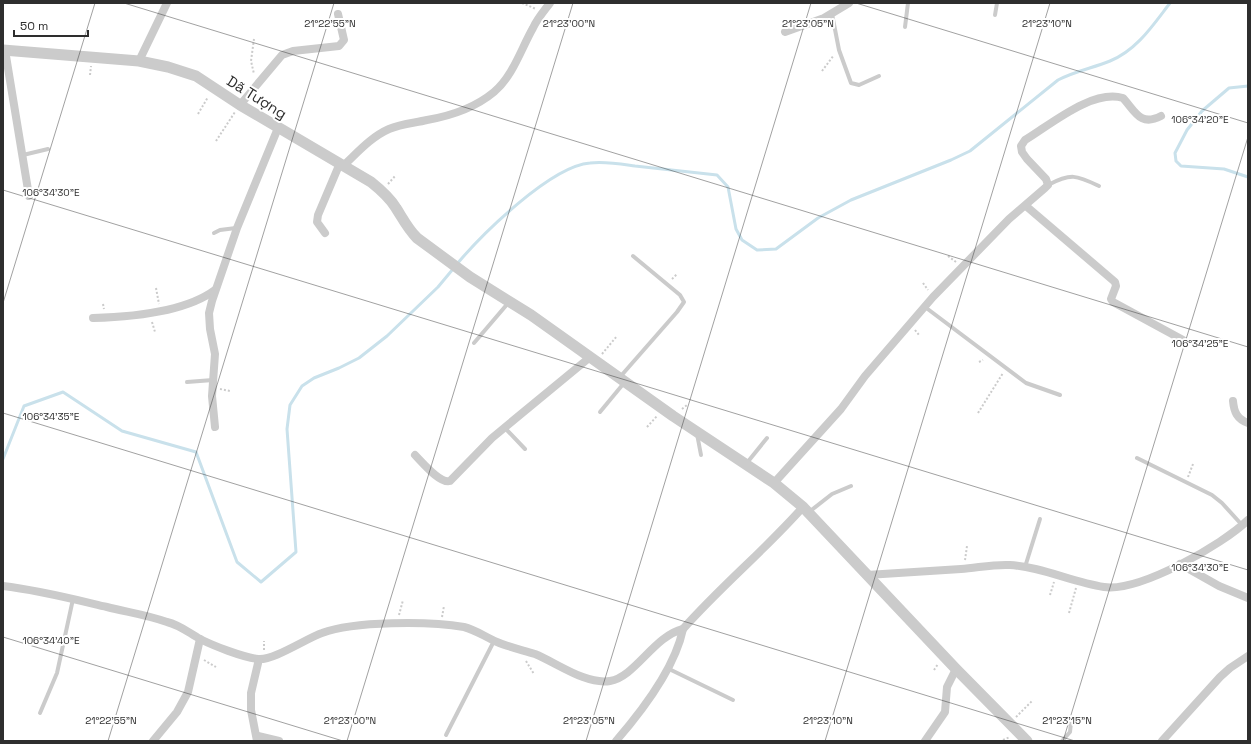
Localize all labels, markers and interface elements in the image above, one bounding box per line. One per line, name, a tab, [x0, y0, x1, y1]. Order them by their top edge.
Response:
scale bar	[14, 12, 88, 38]
text: 21°22'55"N	[304, 17, 356, 30]
text: 21°23'00"N	[543, 17, 595, 30]
text: 21°23'05"N	[782, 17, 834, 30]
text: 21°23'10"N	[1022, 17, 1072, 30]
text: 50 m	[20, 18, 48, 34]
street label: Dã Tượng	[223, 71, 291, 123]
text: 106°34'20"E	[1171, 113, 1229, 126]
text: 106°34'30"E	[22, 186, 80, 199]
text: 106°34'25"E	[1172, 337, 1229, 350]
text: 106°34'35"E	[23, 410, 80, 423]
text: 106°34'30"E	[1171, 561, 1229, 574]
text: 106°34'40"E	[22, 634, 80, 647]
text: 21°22'55"N	[85, 714, 137, 727]
text: 21°23'00"N	[324, 714, 376, 727]
text: 21°23'05"N	[563, 714, 615, 727]
text: 21°23'10"N	[803, 714, 853, 727]
text: 21°23'15"N	[1042, 714, 1092, 727]

